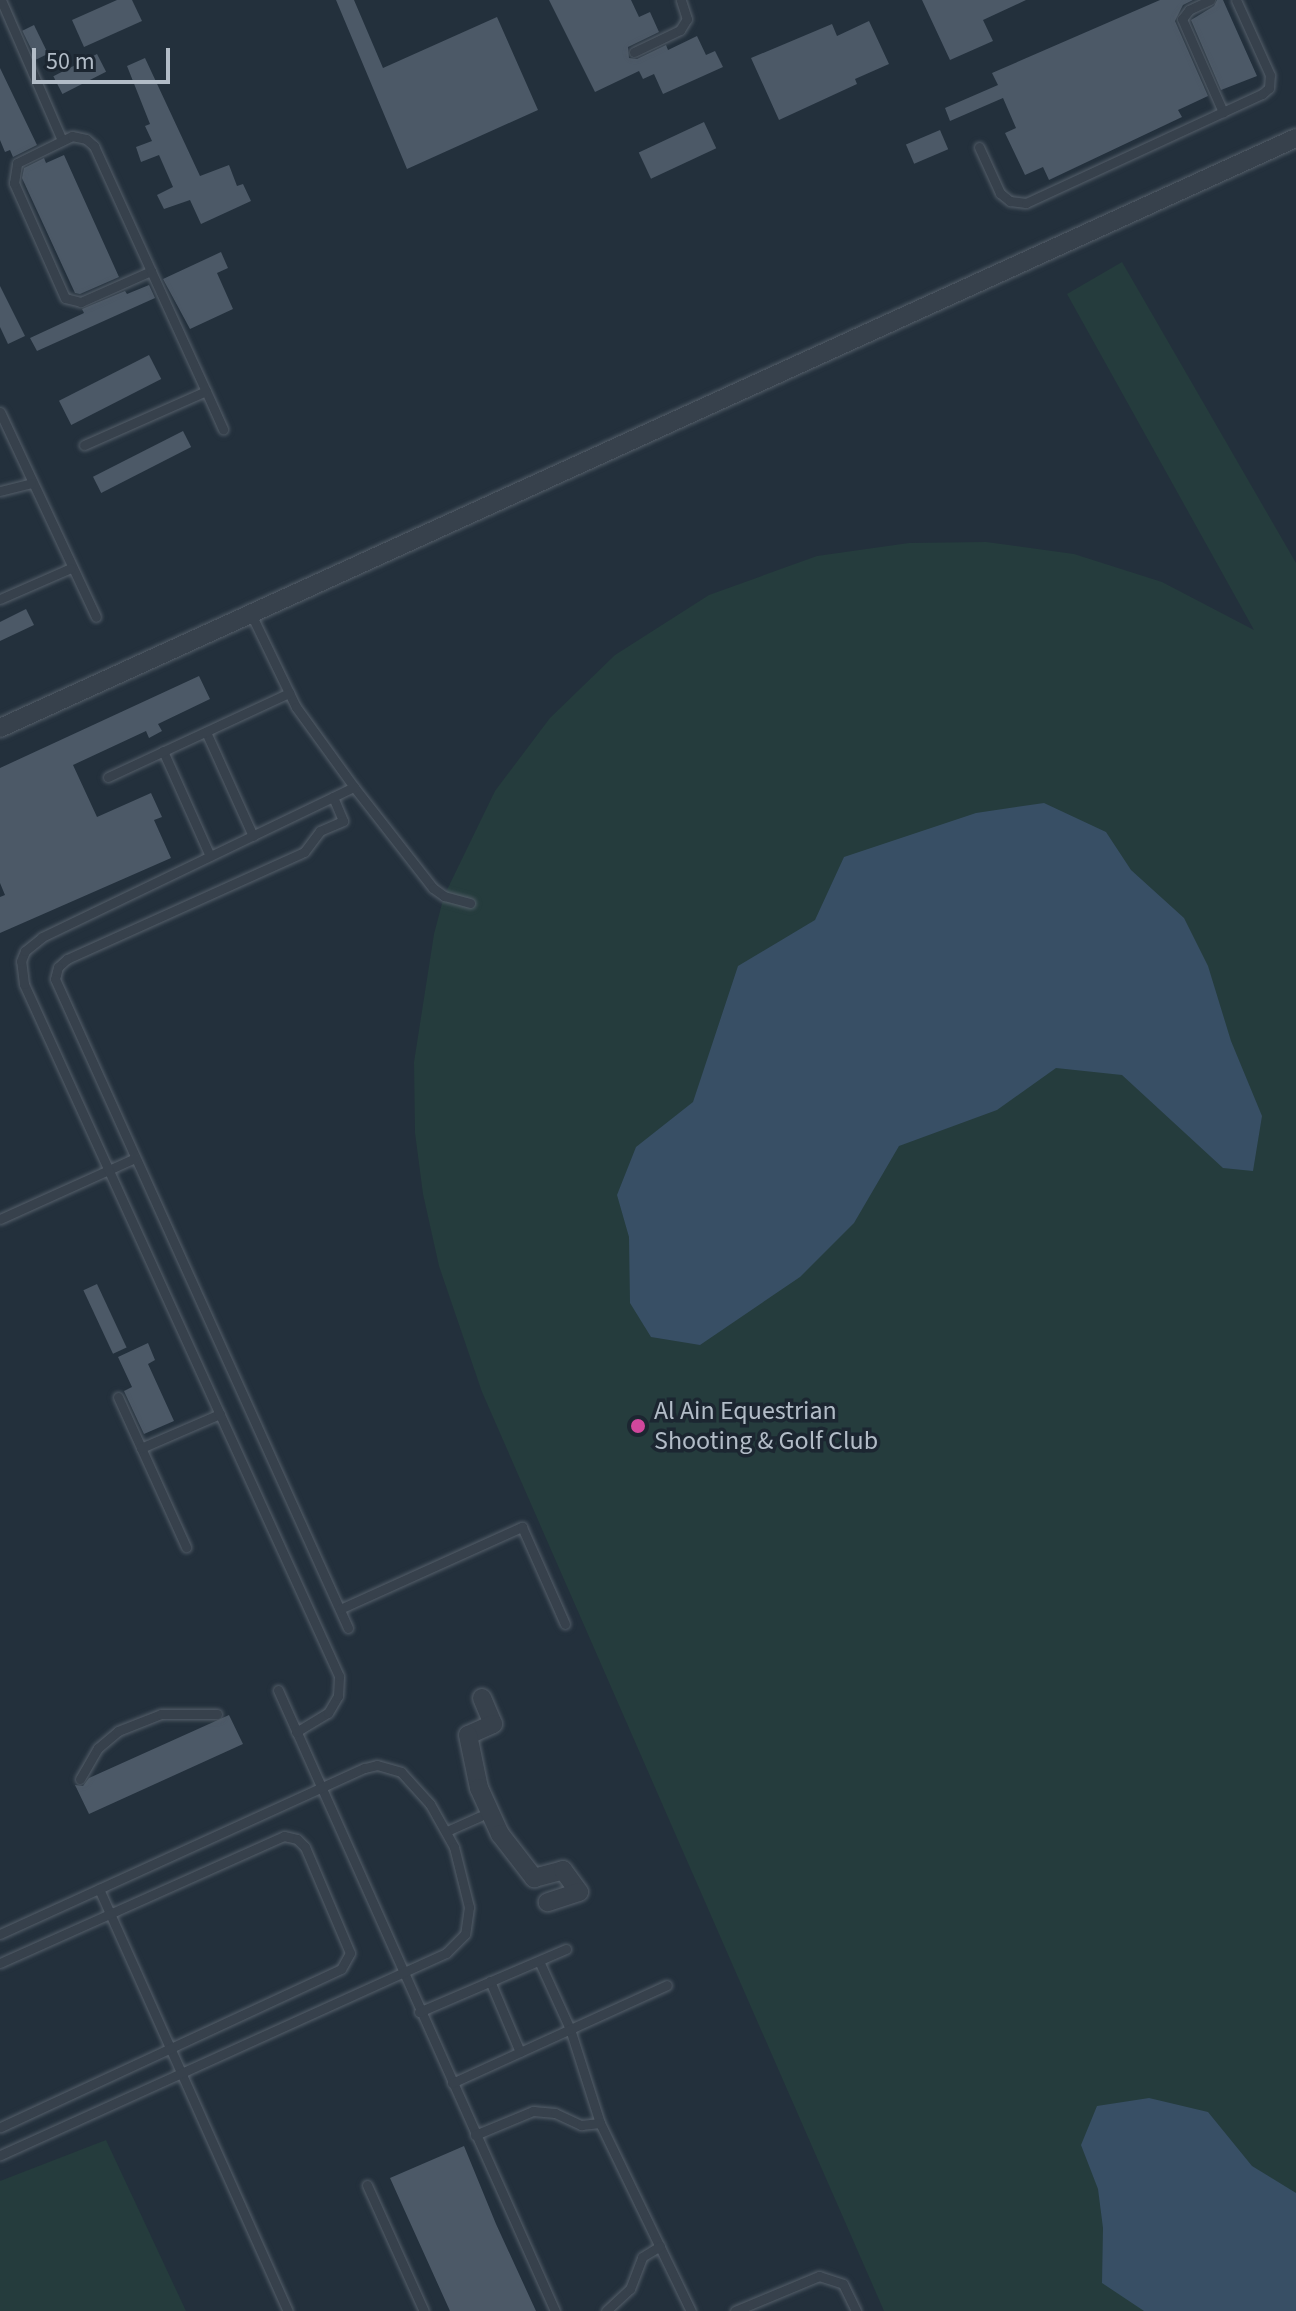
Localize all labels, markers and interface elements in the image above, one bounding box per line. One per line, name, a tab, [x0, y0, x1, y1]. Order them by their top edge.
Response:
scale bar	[36, 32, 174, 82]
text: 50 m	[46, 44, 95, 79]
place label: Al Ain Equestrian Shooting & Golf Club	[654, 1395, 878, 1456]
marker: Al Ain Equestrian Shooting & Golf Club	[629, 1417, 647, 1435]

